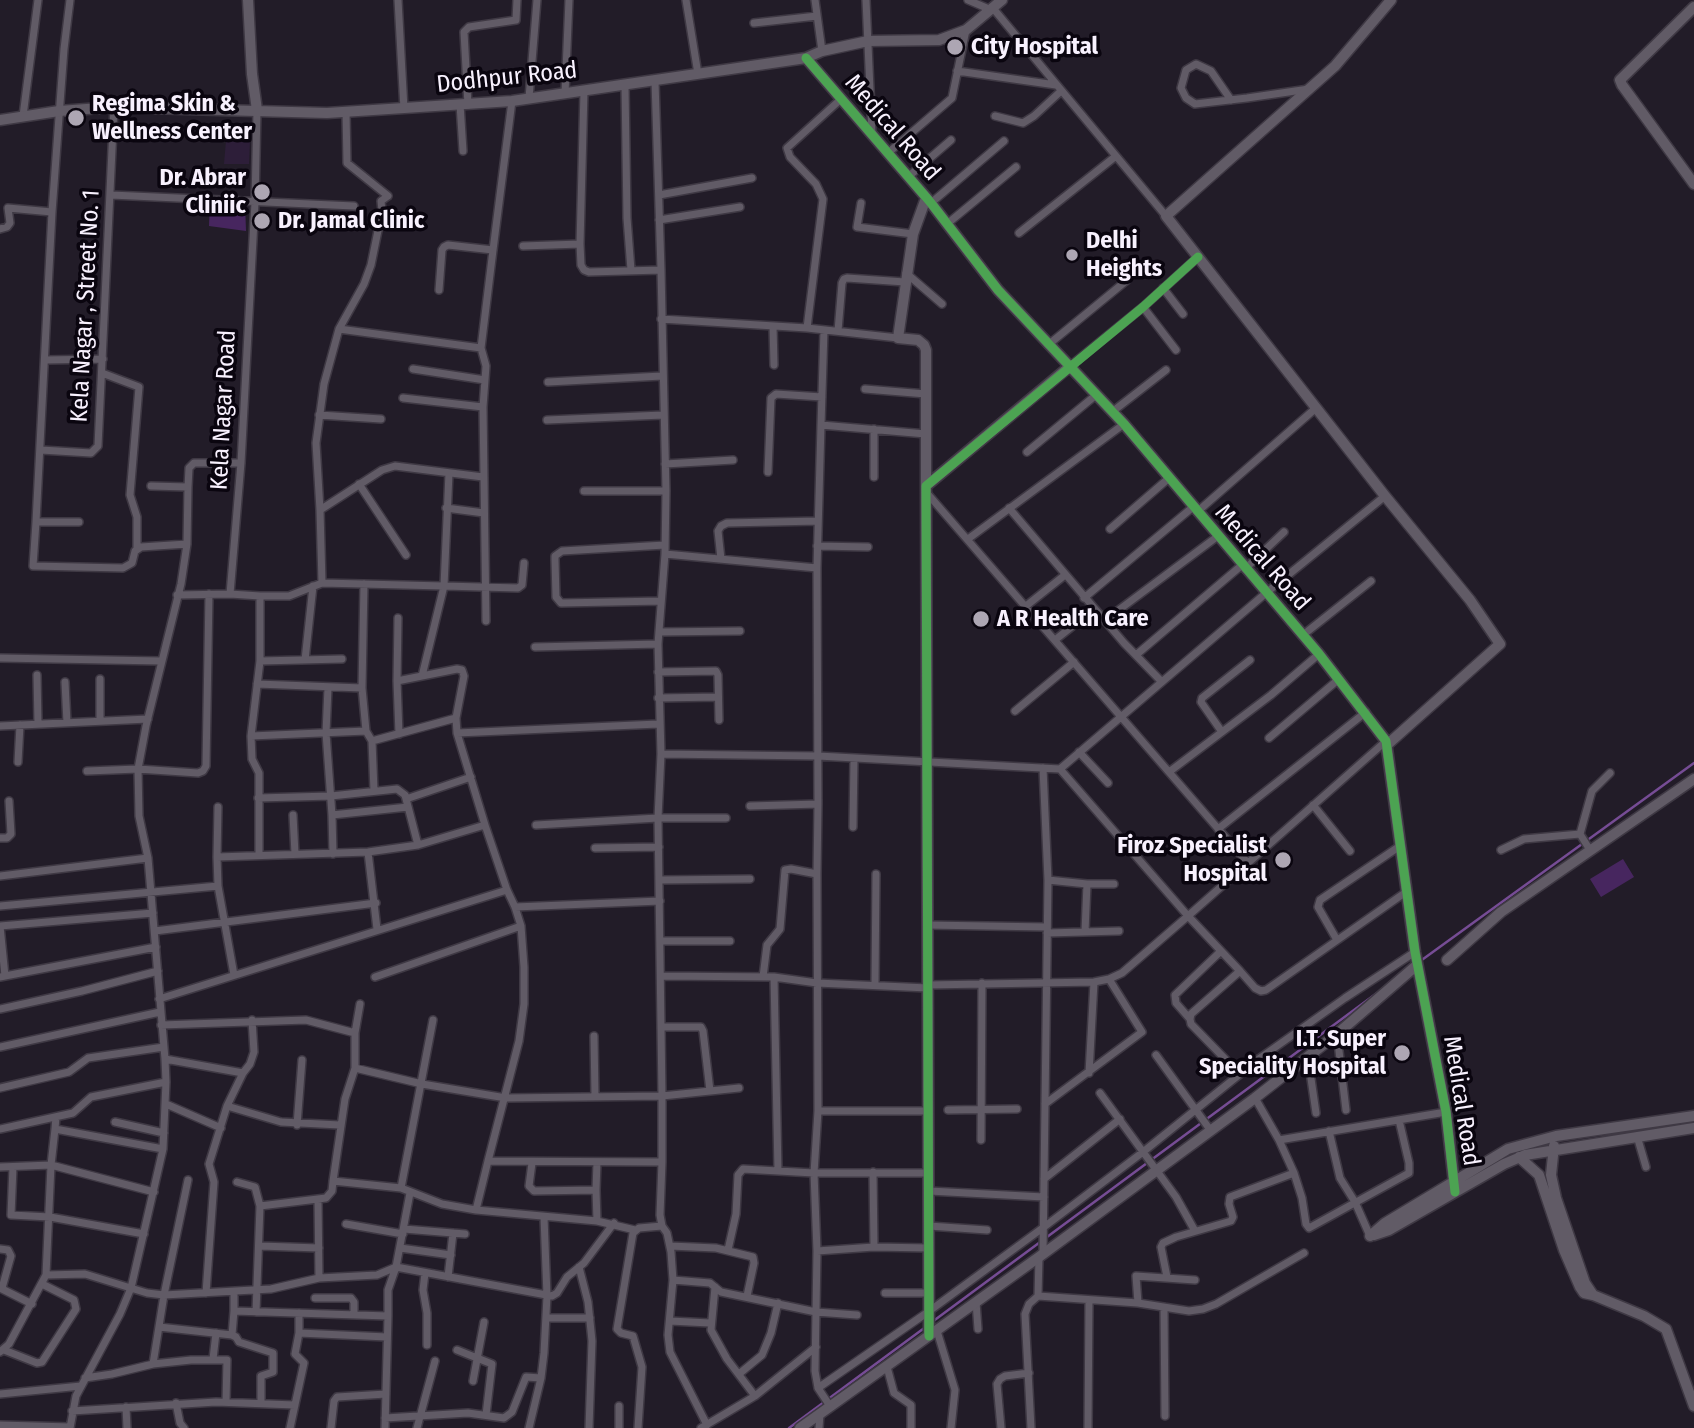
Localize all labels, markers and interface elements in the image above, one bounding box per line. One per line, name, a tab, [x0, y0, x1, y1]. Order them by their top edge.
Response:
place label: City Hospital	[971, 33, 1098, 61]
marker: City Hospital	[945, 37, 965, 57]
street label: Dodhpur Road	[435, 56, 579, 100]
street label: Medical Road	[838, 69, 946, 187]
place label: Regima Skin & Wellness Center	[92, 90, 252, 146]
marker: Regima Skin & Wellness Center	[66, 108, 86, 128]
place label: Dr. Abrar Cliniic	[160, 164, 246, 220]
marker: Dr. Abrar Cliniic	[252, 182, 272, 202]
street label: Kela Nagar , Street No. 1	[66, 189, 106, 423]
place label: Dr. Jamal Clinic	[278, 207, 424, 235]
marker: Dr. Jamal Clinic	[252, 211, 272, 231]
place label: Delhi Heights	[1086, 227, 1162, 283]
marker: Delhi Heights	[1064, 247, 1080, 263]
street label: Kela Nagar Road	[205, 329, 243, 491]
street label: Medical Road	[1208, 499, 1316, 617]
place label: A R Health Care	[997, 605, 1149, 633]
marker: A R Health Care	[971, 609, 991, 629]
place label: Firoz Specialist Hospital	[1117, 832, 1267, 888]
marker: Firoz Specialist Hospital	[1273, 850, 1293, 870]
place label: I.T. Super Speciality Hospital	[1199, 1025, 1386, 1081]
street label: Medical Road	[1437, 1034, 1485, 1168]
marker: I.T. Super Speciality Hospital	[1392, 1043, 1412, 1063]

